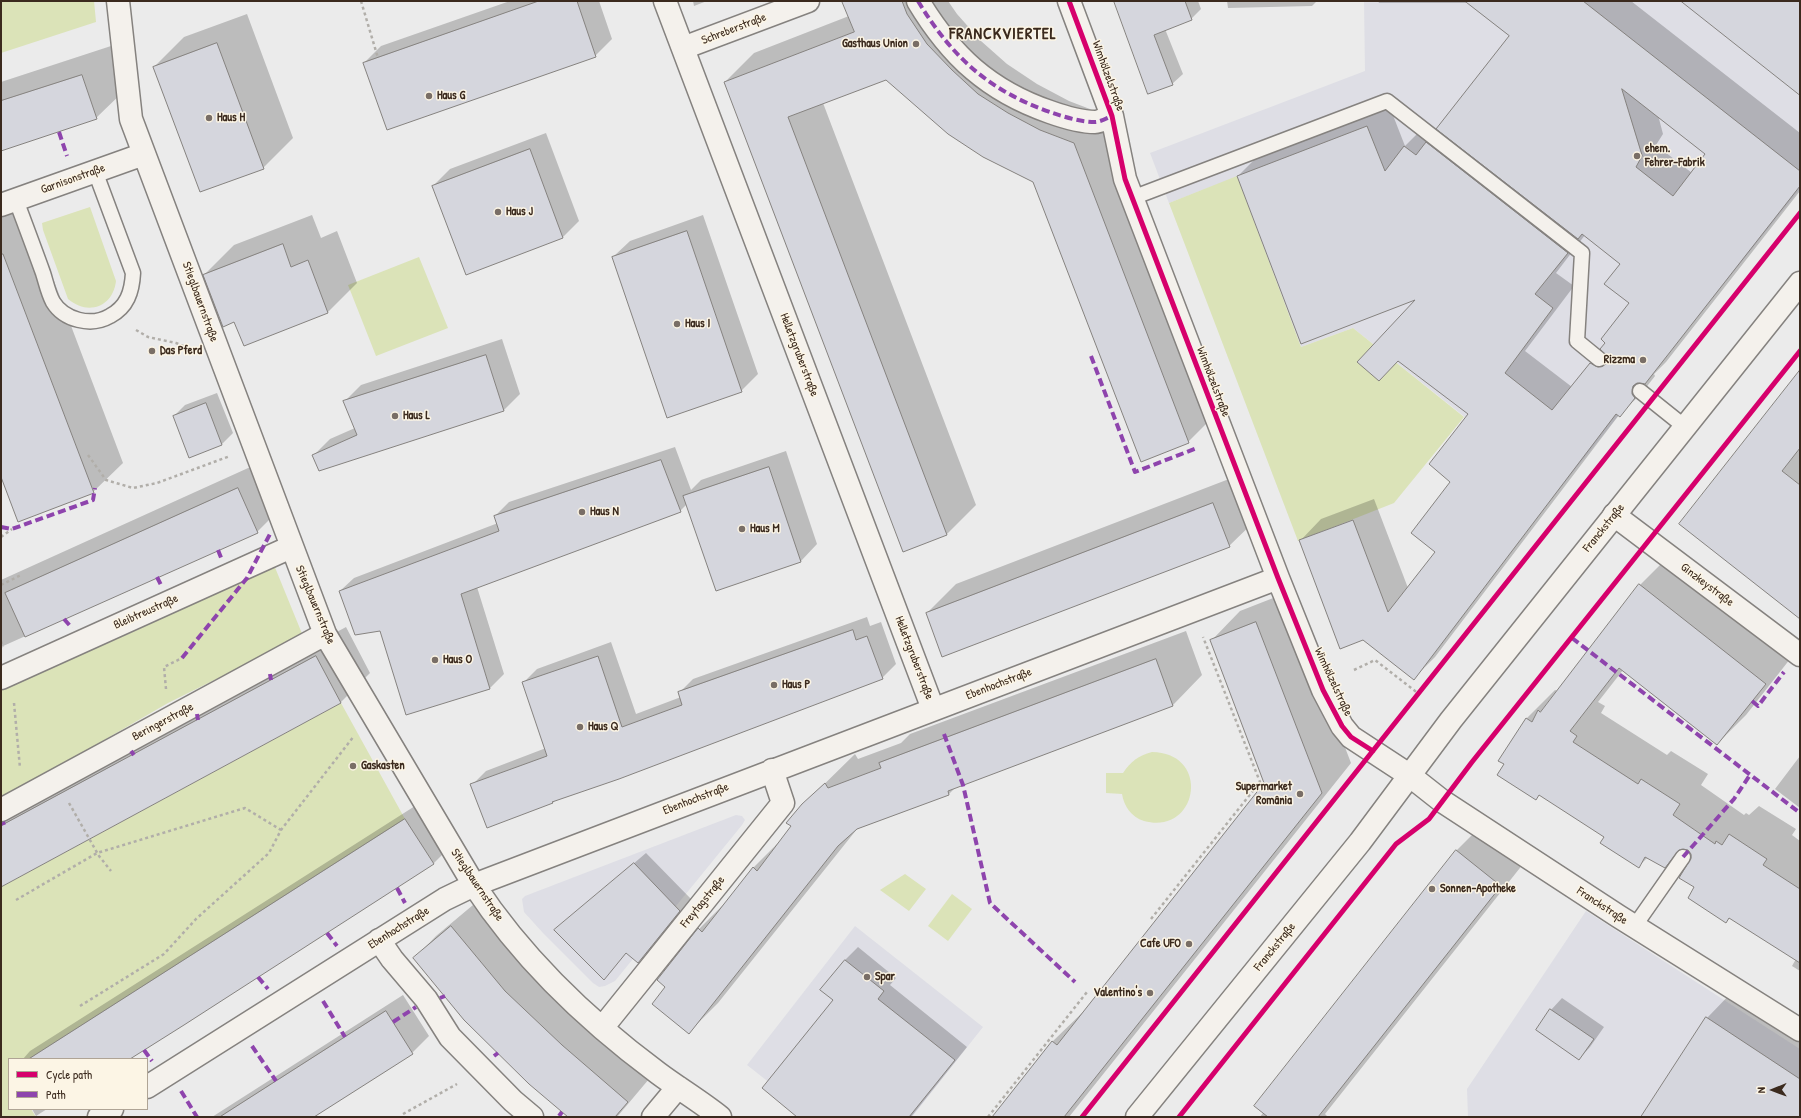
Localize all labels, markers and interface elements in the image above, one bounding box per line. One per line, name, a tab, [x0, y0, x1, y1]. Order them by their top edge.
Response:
street label: Schreberstraße	[700, 10, 768, 48]
district label: FRANCKVIERTEL	[949, 25, 1057, 45]
place label: Gasthaus Union	[842, 37, 908, 51]
marker: Gasthaus Union	[911, 39, 921, 49]
street label: Wimhölzelstraße	[1089, 39, 1127, 113]
place label: Haus G	[437, 89, 465, 103]
marker: Haus G	[424, 91, 434, 101]
place label: Haus H	[217, 111, 245, 125]
marker: Haus H	[204, 113, 214, 123]
place label: ehem. Fehrer-Fabrik	[1645, 142, 1705, 170]
marker: ehem. Fehrer-Fabrik	[1632, 151, 1642, 161]
street label: Garnisonstraße	[39, 161, 107, 197]
place label: Haus J	[506, 205, 533, 219]
marker: Haus J	[493, 207, 503, 217]
street label: Stieglbauernstraße	[179, 260, 221, 344]
street label: Helletzgruberstraße	[777, 311, 821, 399]
place label: Haus I	[685, 317, 710, 331]
marker: Haus I	[672, 319, 682, 329]
place label: Das Pferd	[160, 344, 202, 358]
street label: Wimhölzelstraße	[1193, 345, 1233, 419]
marker: Das Pferd	[147, 346, 157, 356]
place label: Rizzma	[1604, 353, 1635, 367]
marker: Rizzma	[1638, 355, 1648, 365]
place label: Haus L	[403, 409, 430, 423]
marker: Haus L	[390, 411, 400, 421]
street label: Franckstraße	[1580, 501, 1628, 555]
place label: Haus N	[590, 505, 619, 519]
marker: Haus N	[577, 507, 587, 517]
place label: Haus M	[750, 522, 780, 536]
marker: Haus M	[737, 524, 747, 534]
street label: Ginzkeystraße	[1677, 560, 1737, 610]
street label: Stieglbauernstraße	[292, 563, 338, 647]
street label: Bleibtreustraße	[111, 591, 181, 633]
street label: Helletzgruberstraße	[892, 614, 936, 702]
street label: Wimhölzelstraße	[1311, 646, 1355, 718]
place label: Haus O	[443, 653, 472, 667]
marker: Haus O	[430, 655, 440, 665]
street label: Ebenhochstraße	[964, 665, 1034, 703]
place label: Haus P	[782, 678, 810, 692]
marker: Haus P	[769, 680, 779, 690]
street label: Beringerstraße	[130, 700, 196, 744]
place label: Haus Q	[588, 720, 618, 734]
marker: Haus Q	[575, 722, 585, 732]
place label: Gaskasten	[361, 759, 405, 773]
marker: Gaskasten	[348, 761, 358, 771]
street label: Ebenhochstraße	[661, 780, 731, 818]
place label: Supermarket România	[1236, 780, 1292, 808]
marker: Supermarket România	[1295, 789, 1305, 799]
street label: Stieglbauernstraße	[448, 846, 506, 924]
street label: Freytagstraße	[678, 873, 728, 931]
place label: Sonnen-Apotheke	[1440, 882, 1516, 896]
marker: Sonnen-Apotheke	[1427, 884, 1437, 894]
street label: Franckstraße	[1574, 884, 1630, 928]
street label: Ebenhochstraße	[366, 904, 432, 952]
street label: Franckstraße	[1251, 920, 1299, 974]
place label: Cafe UFO	[1140, 937, 1181, 951]
marker: Cafe UFO	[1184, 939, 1194, 949]
place label: Spar	[875, 970, 895, 984]
marker: Spar	[862, 972, 872, 982]
place label: Valentino's	[1093, 986, 1142, 1000]
marker: Valentino's	[1145, 988, 1155, 998]
legend	[8, 1058, 148, 1110]
text: Cycle path	[46, 1066, 92, 1083]
north arrow	[1753, 1070, 1793, 1110]
text: Path	[46, 1086, 66, 1103]
text: N	[1754, 1087, 1768, 1093]

